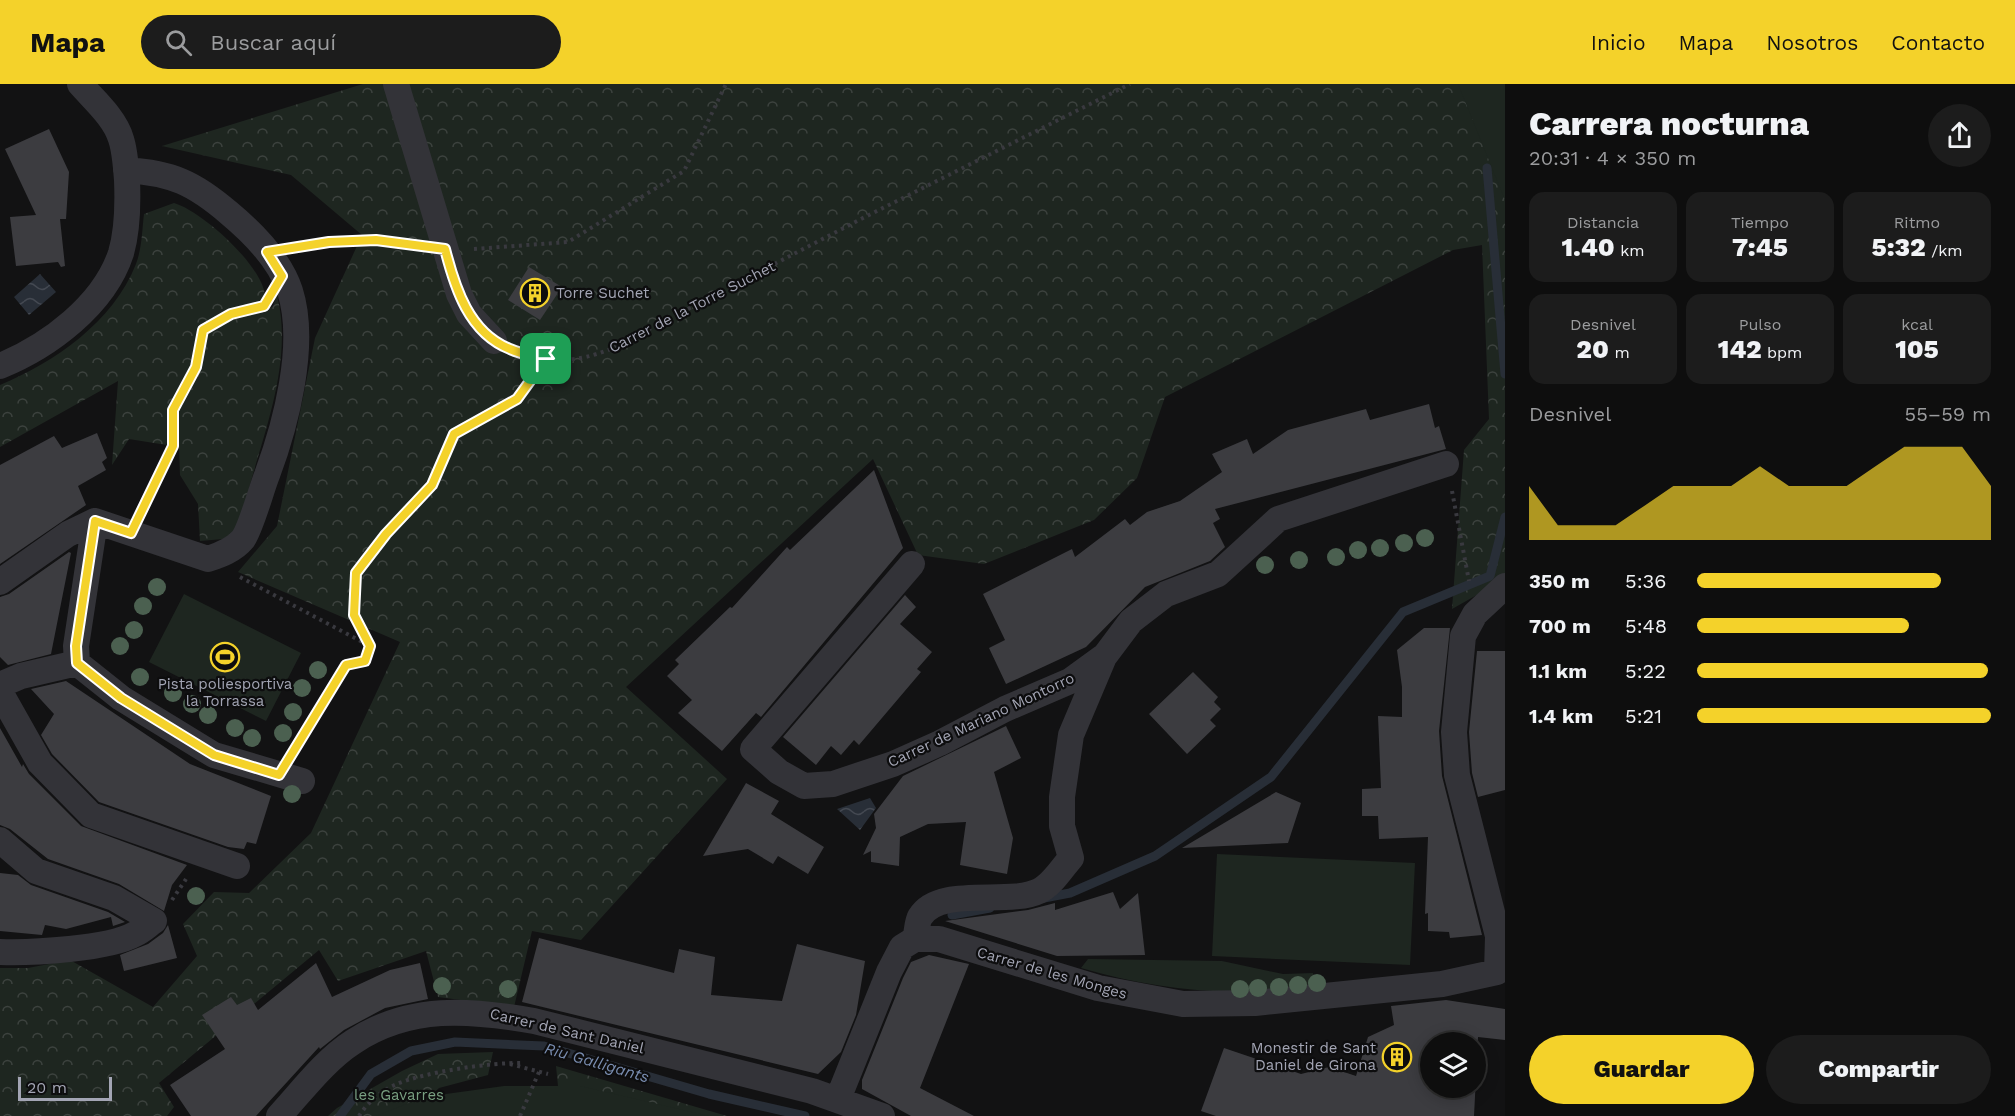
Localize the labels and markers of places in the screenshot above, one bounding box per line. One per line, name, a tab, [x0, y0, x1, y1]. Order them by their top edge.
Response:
building icon: Torre Suchet	[519, 277, 551, 309]
place label: Torre Suchet	[556, 284, 650, 302]
pin	[520, 333, 571, 384]
sports icon: Pista poliesportiva la Torrassa	[209, 641, 241, 673]
place label: Pista poliesportiva la Torrassa	[158, 675, 293, 710]
place label: Monestir de Sant Daniel de Girona	[1251, 1039, 1377, 1074]
building icon: Monestir de Sant Daniel de Girona	[1381, 1041, 1413, 1073]

